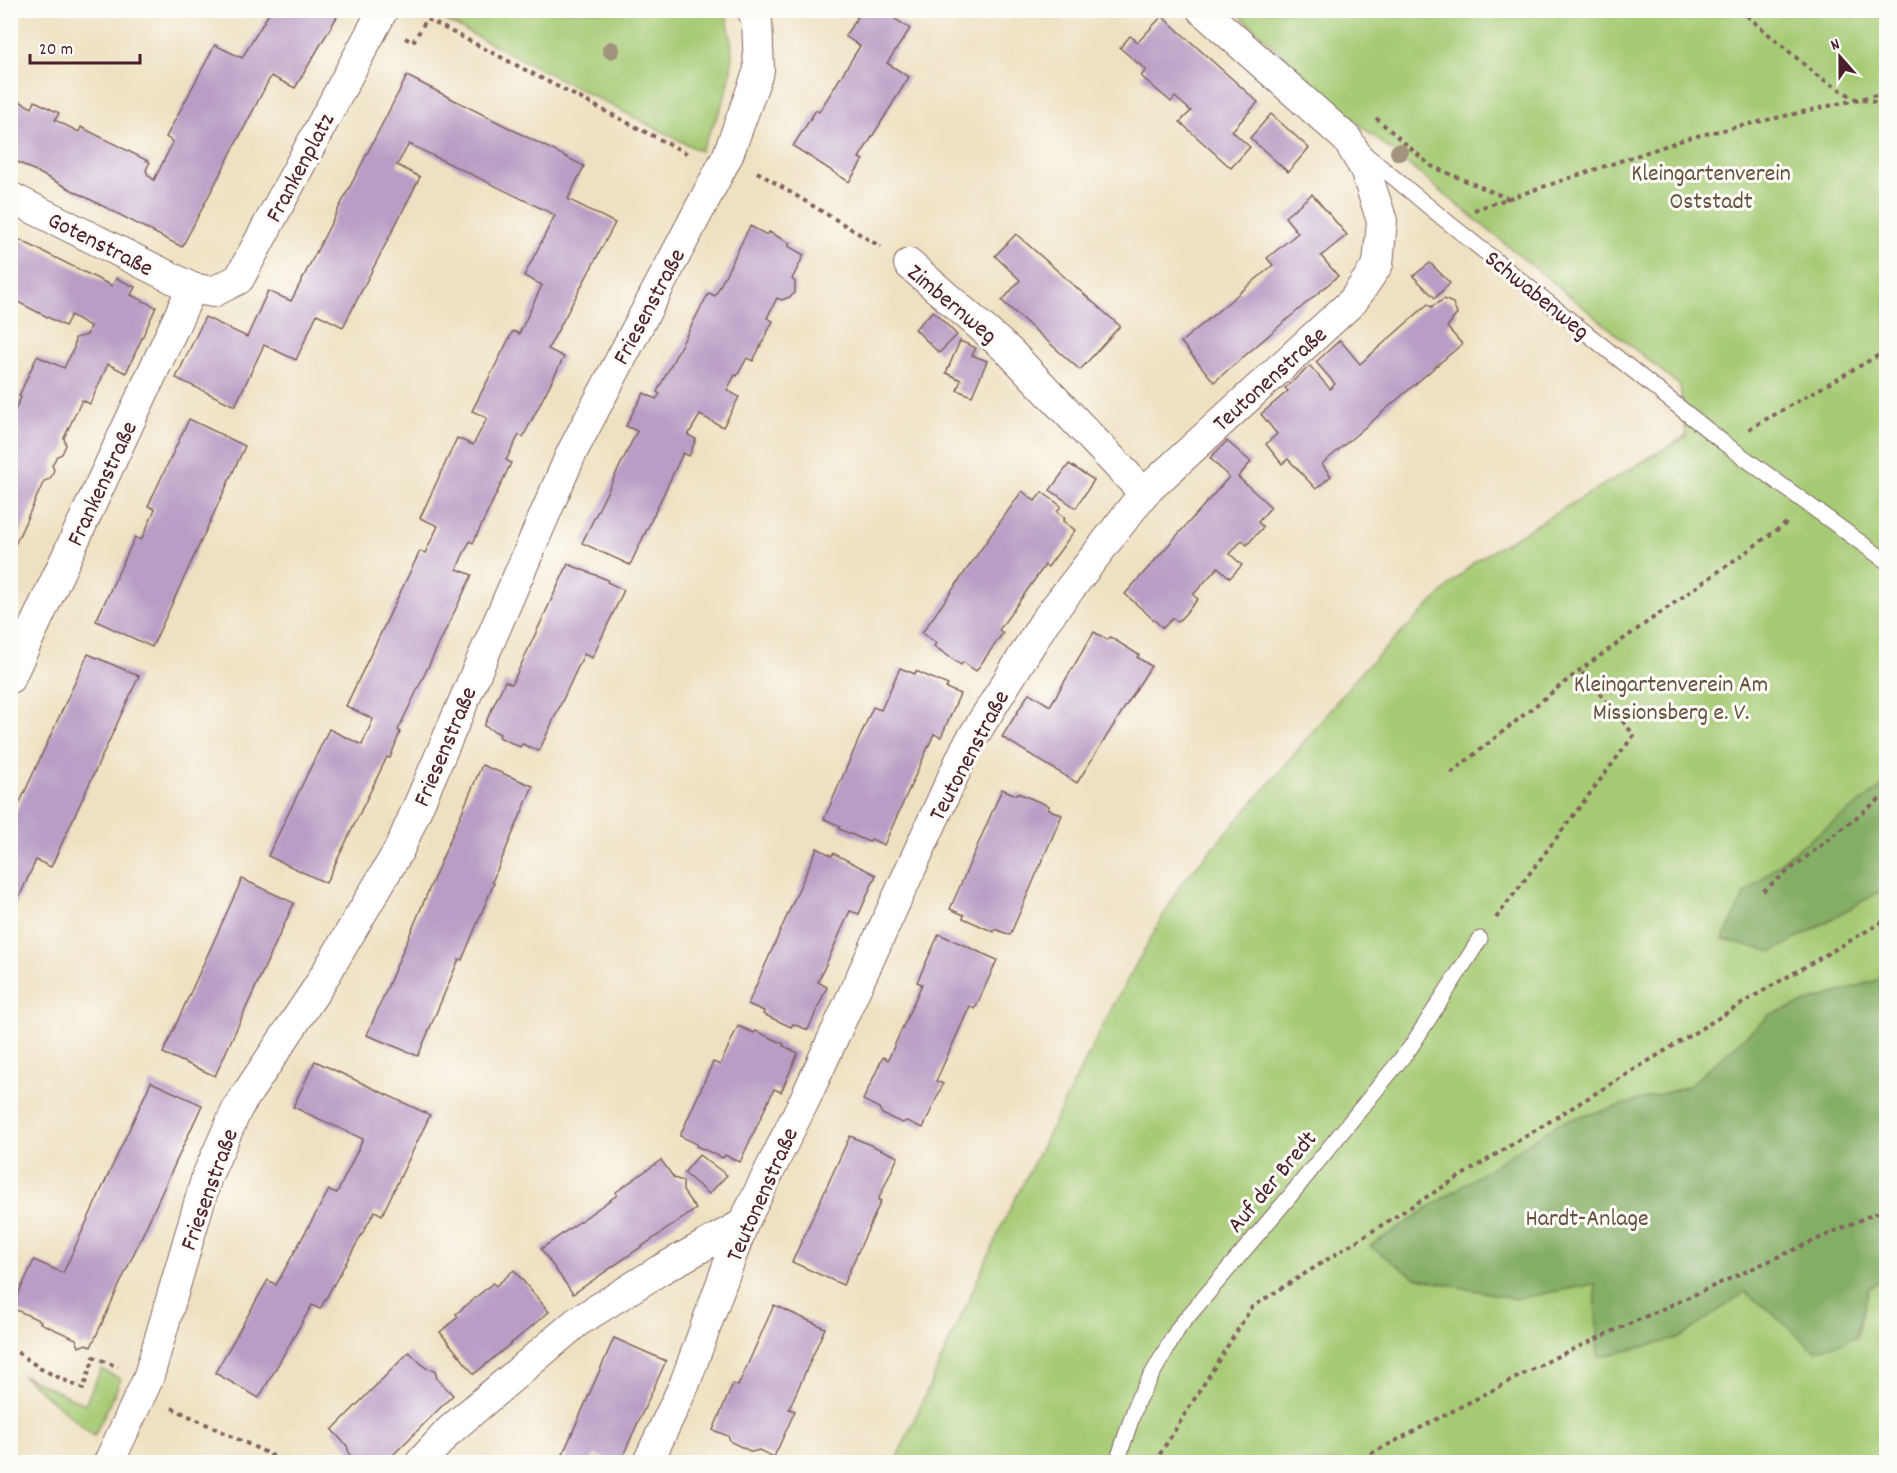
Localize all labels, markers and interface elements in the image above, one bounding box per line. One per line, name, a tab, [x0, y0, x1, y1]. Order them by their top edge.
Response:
scale bar	[30, 27, 140, 65]
north arrow	[1810, 27, 1870, 87]
text: N	[1828, 33, 1843, 57]
text: 20 m	[39, 38, 73, 63]
street label: Frankenplatz	[259, 108, 345, 229]
park label: Kleingartenverein Oststadt	[1631, 158, 1791, 220]
street label: Gotenstraße	[41, 205, 158, 287]
street label: Friesenstraße	[606, 243, 696, 372]
street label: Schwabenweg	[1476, 243, 1596, 349]
street label: Zimbernweg	[898, 257, 1004, 353]
street label: Teutonenstraße	[1206, 319, 1336, 441]
street label: Frankenstraße	[60, 416, 148, 552]
park label: Kleingartenverein Am Missionsberg e. V.	[1574, 669, 1768, 731]
street label: Friesenstraße	[406, 682, 487, 812]
street label: Teutonenstraße	[922, 685, 1019, 828]
street label: Teutonenstraße	[719, 1123, 809, 1268]
street label: Friesenstraße	[173, 1124, 249, 1256]
street label: Auf der Bredt	[1220, 1124, 1326, 1242]
park label: Hardt-Anlage	[1526, 1203, 1649, 1237]

